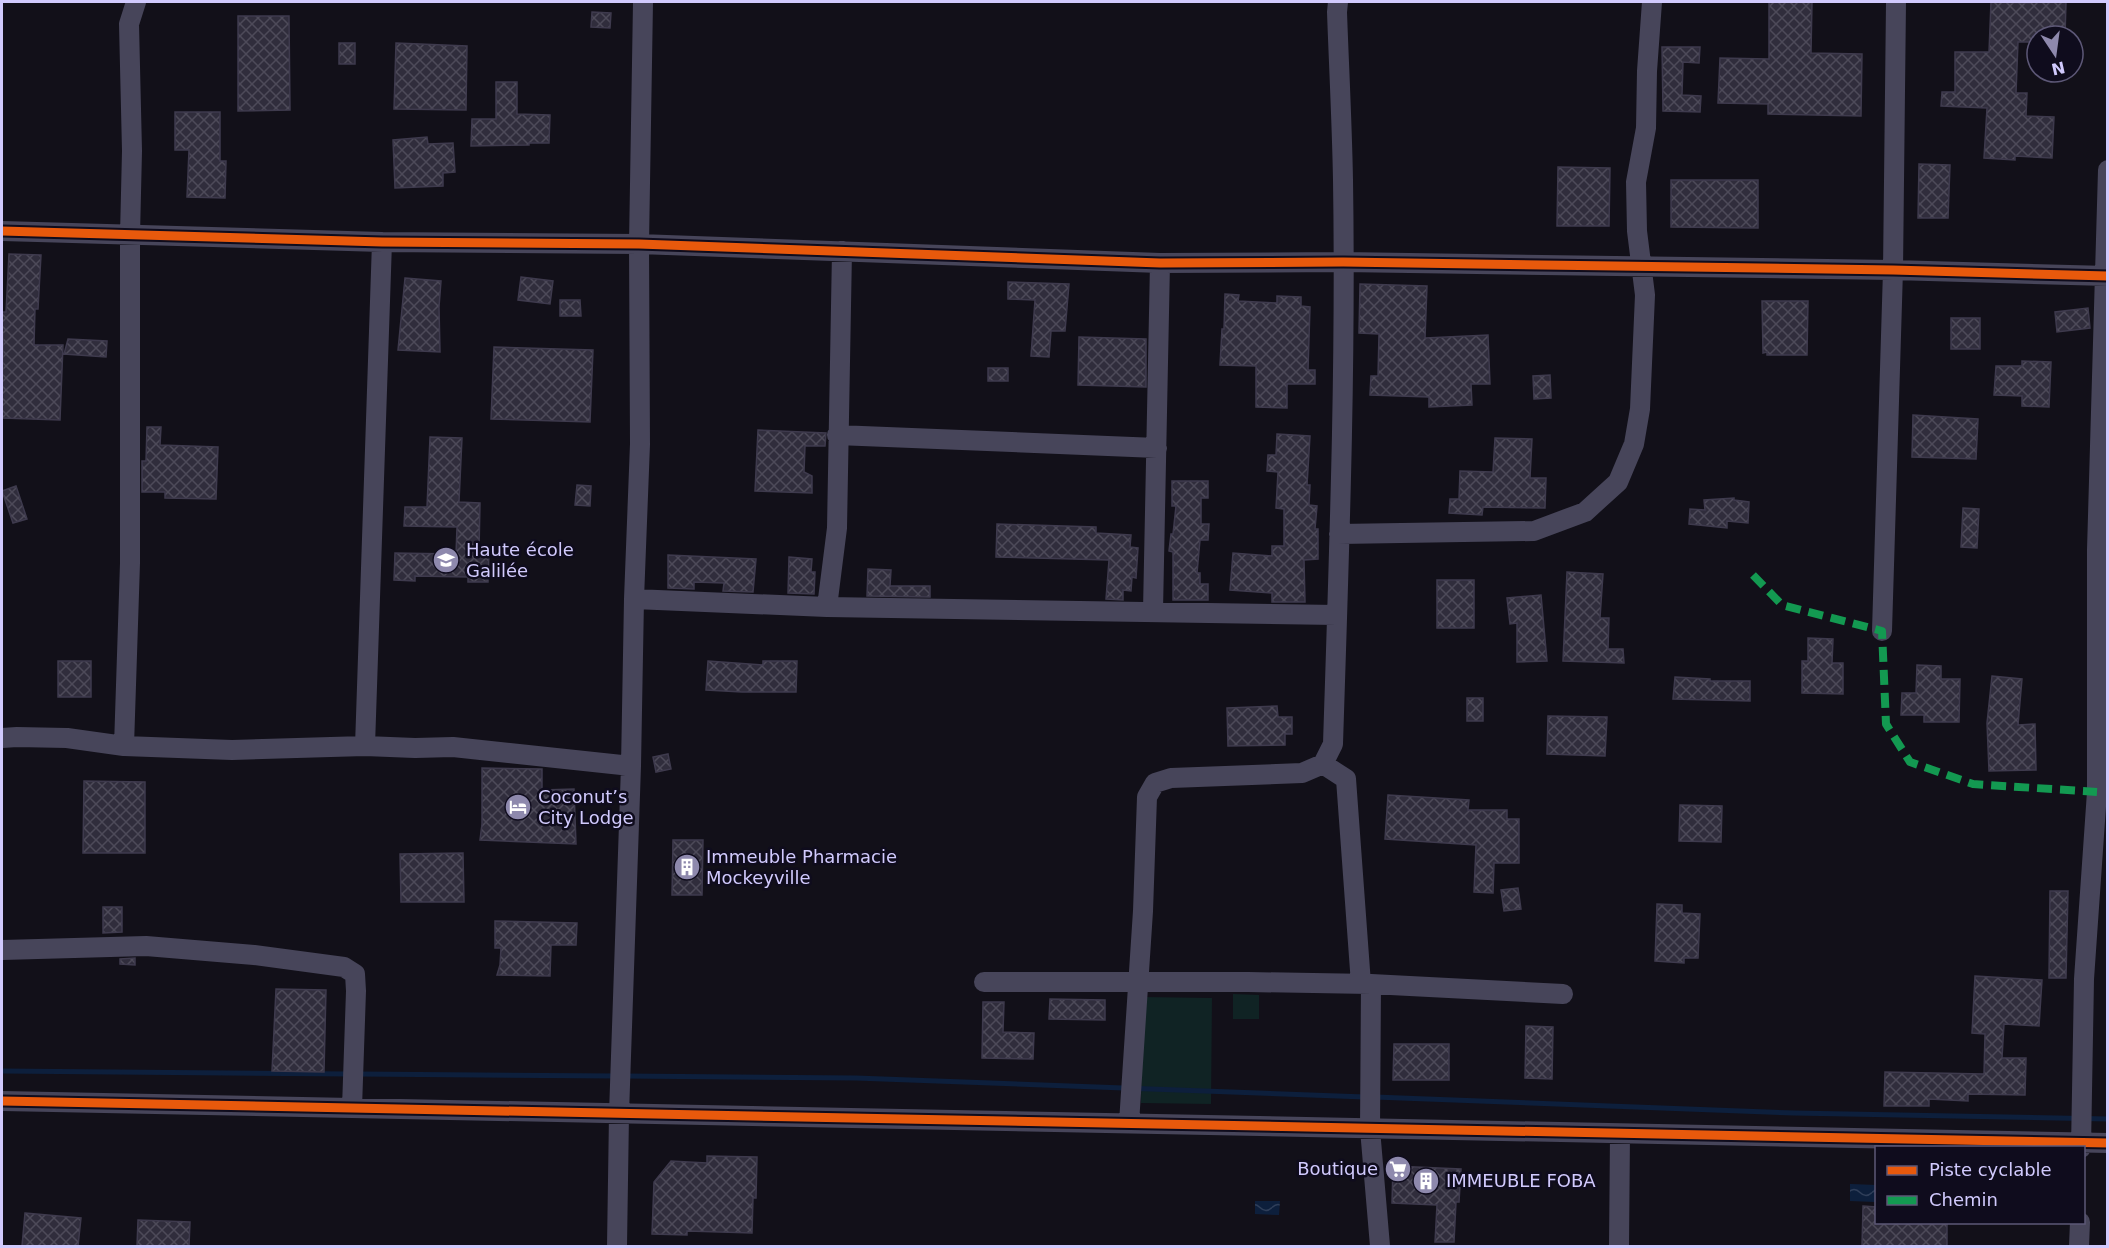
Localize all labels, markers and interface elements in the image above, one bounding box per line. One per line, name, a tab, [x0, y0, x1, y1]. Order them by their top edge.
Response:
north arrow	[2025, 24, 2085, 84]
text: N	[2050, 57, 2067, 79]
place label: Haute école Galilée	[466, 539, 574, 581]
school or university icon: Haute école Galilée	[431, 545, 461, 575]
place label: Coconut’s City Lodge	[538, 786, 634, 828]
hotel icon: Coconut’s City Lodge	[503, 792, 533, 822]
place label: Immeuble Pharmacie Mockeyville	[706, 846, 897, 888]
building icon: Immeuble Pharmacie Mockeyville	[672, 852, 702, 882]
legend	[1875, 1146, 2085, 1224]
supermarket icon: Boutique	[1383, 1154, 1413, 1184]
place label: Boutique	[1297, 1158, 1378, 1179]
text: Piste cyclable	[1929, 1159, 2052, 1180]
building icon: IMMEUBLE FOBA	[1411, 1166, 1441, 1196]
place label: IMMEUBLE FOBA	[1446, 1170, 1596, 1191]
text: Chemin	[1929, 1189, 1998, 1210]

